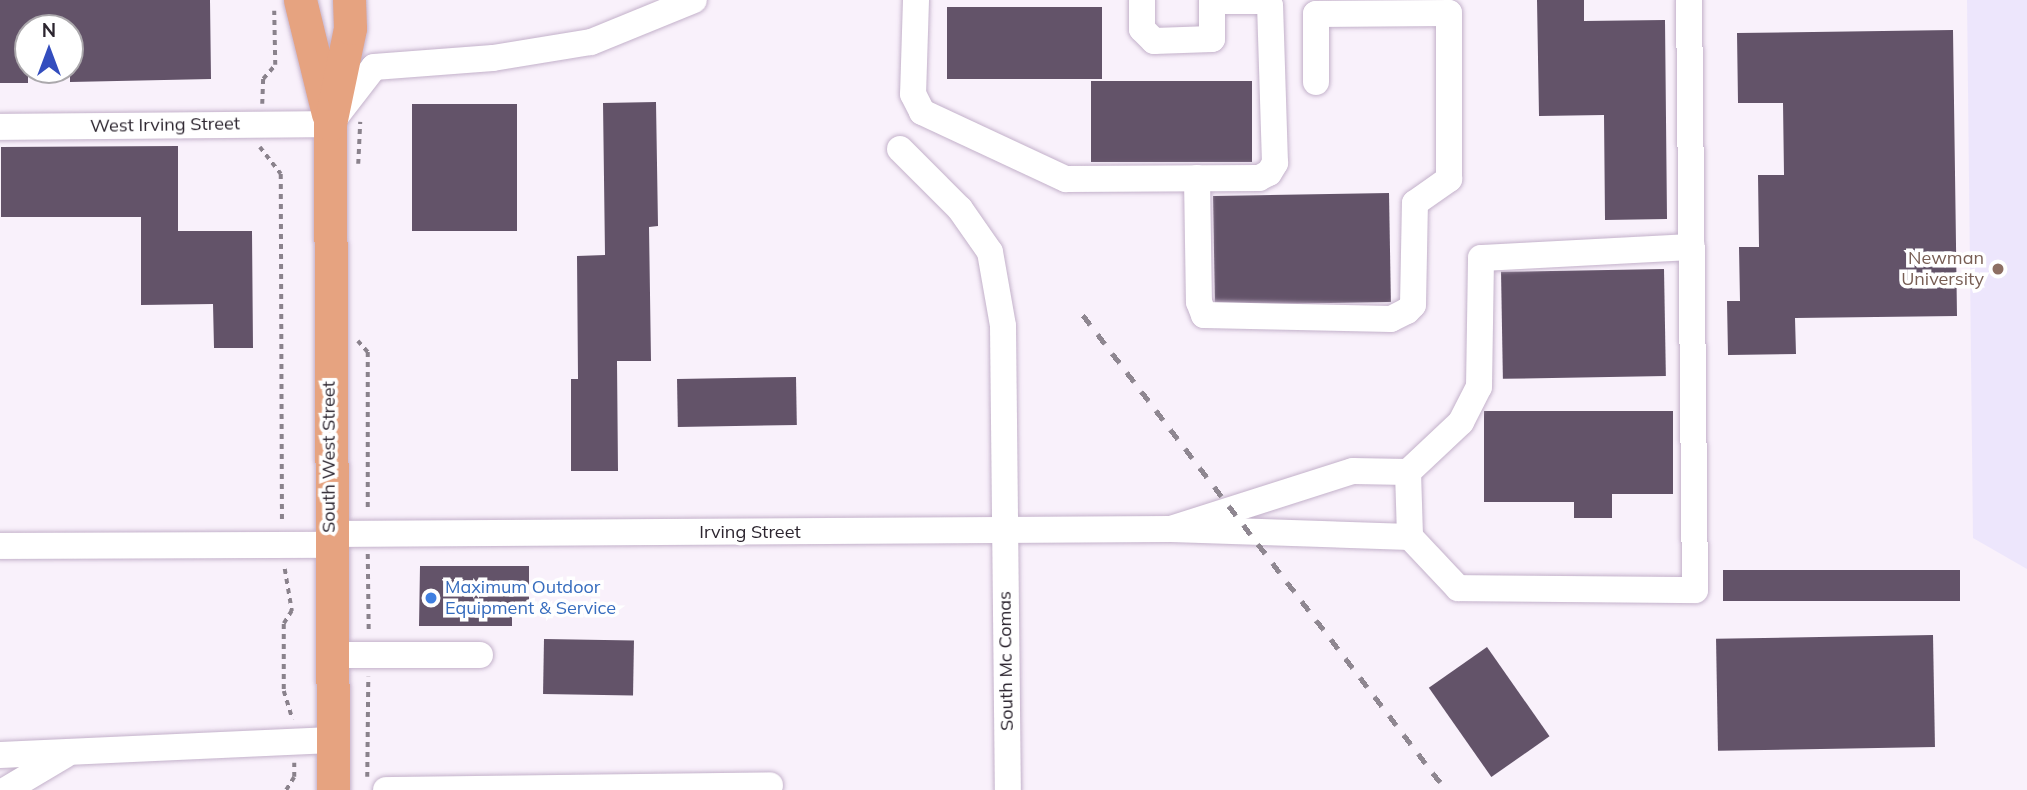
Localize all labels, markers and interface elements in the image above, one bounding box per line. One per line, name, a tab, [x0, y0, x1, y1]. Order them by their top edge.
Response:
north arrow	[14, 14, 84, 84]
text: N	[42, 18, 56, 42]
street label: West Irving Street	[90, 113, 240, 137]
place label: Newman University	[1901, 248, 1984, 290]
marker: Newman University	[1990, 261, 2006, 277]
street label: South West Street	[318, 381, 340, 533]
street label: Irving Street	[699, 521, 801, 543]
place label: Maximum Outdoor Equipment & Service	[445, 577, 616, 620]
marker: Maximum Outdoor Equipment & Service	[423, 590, 439, 606]
street label: South Mc Comas	[994, 591, 1018, 731]

